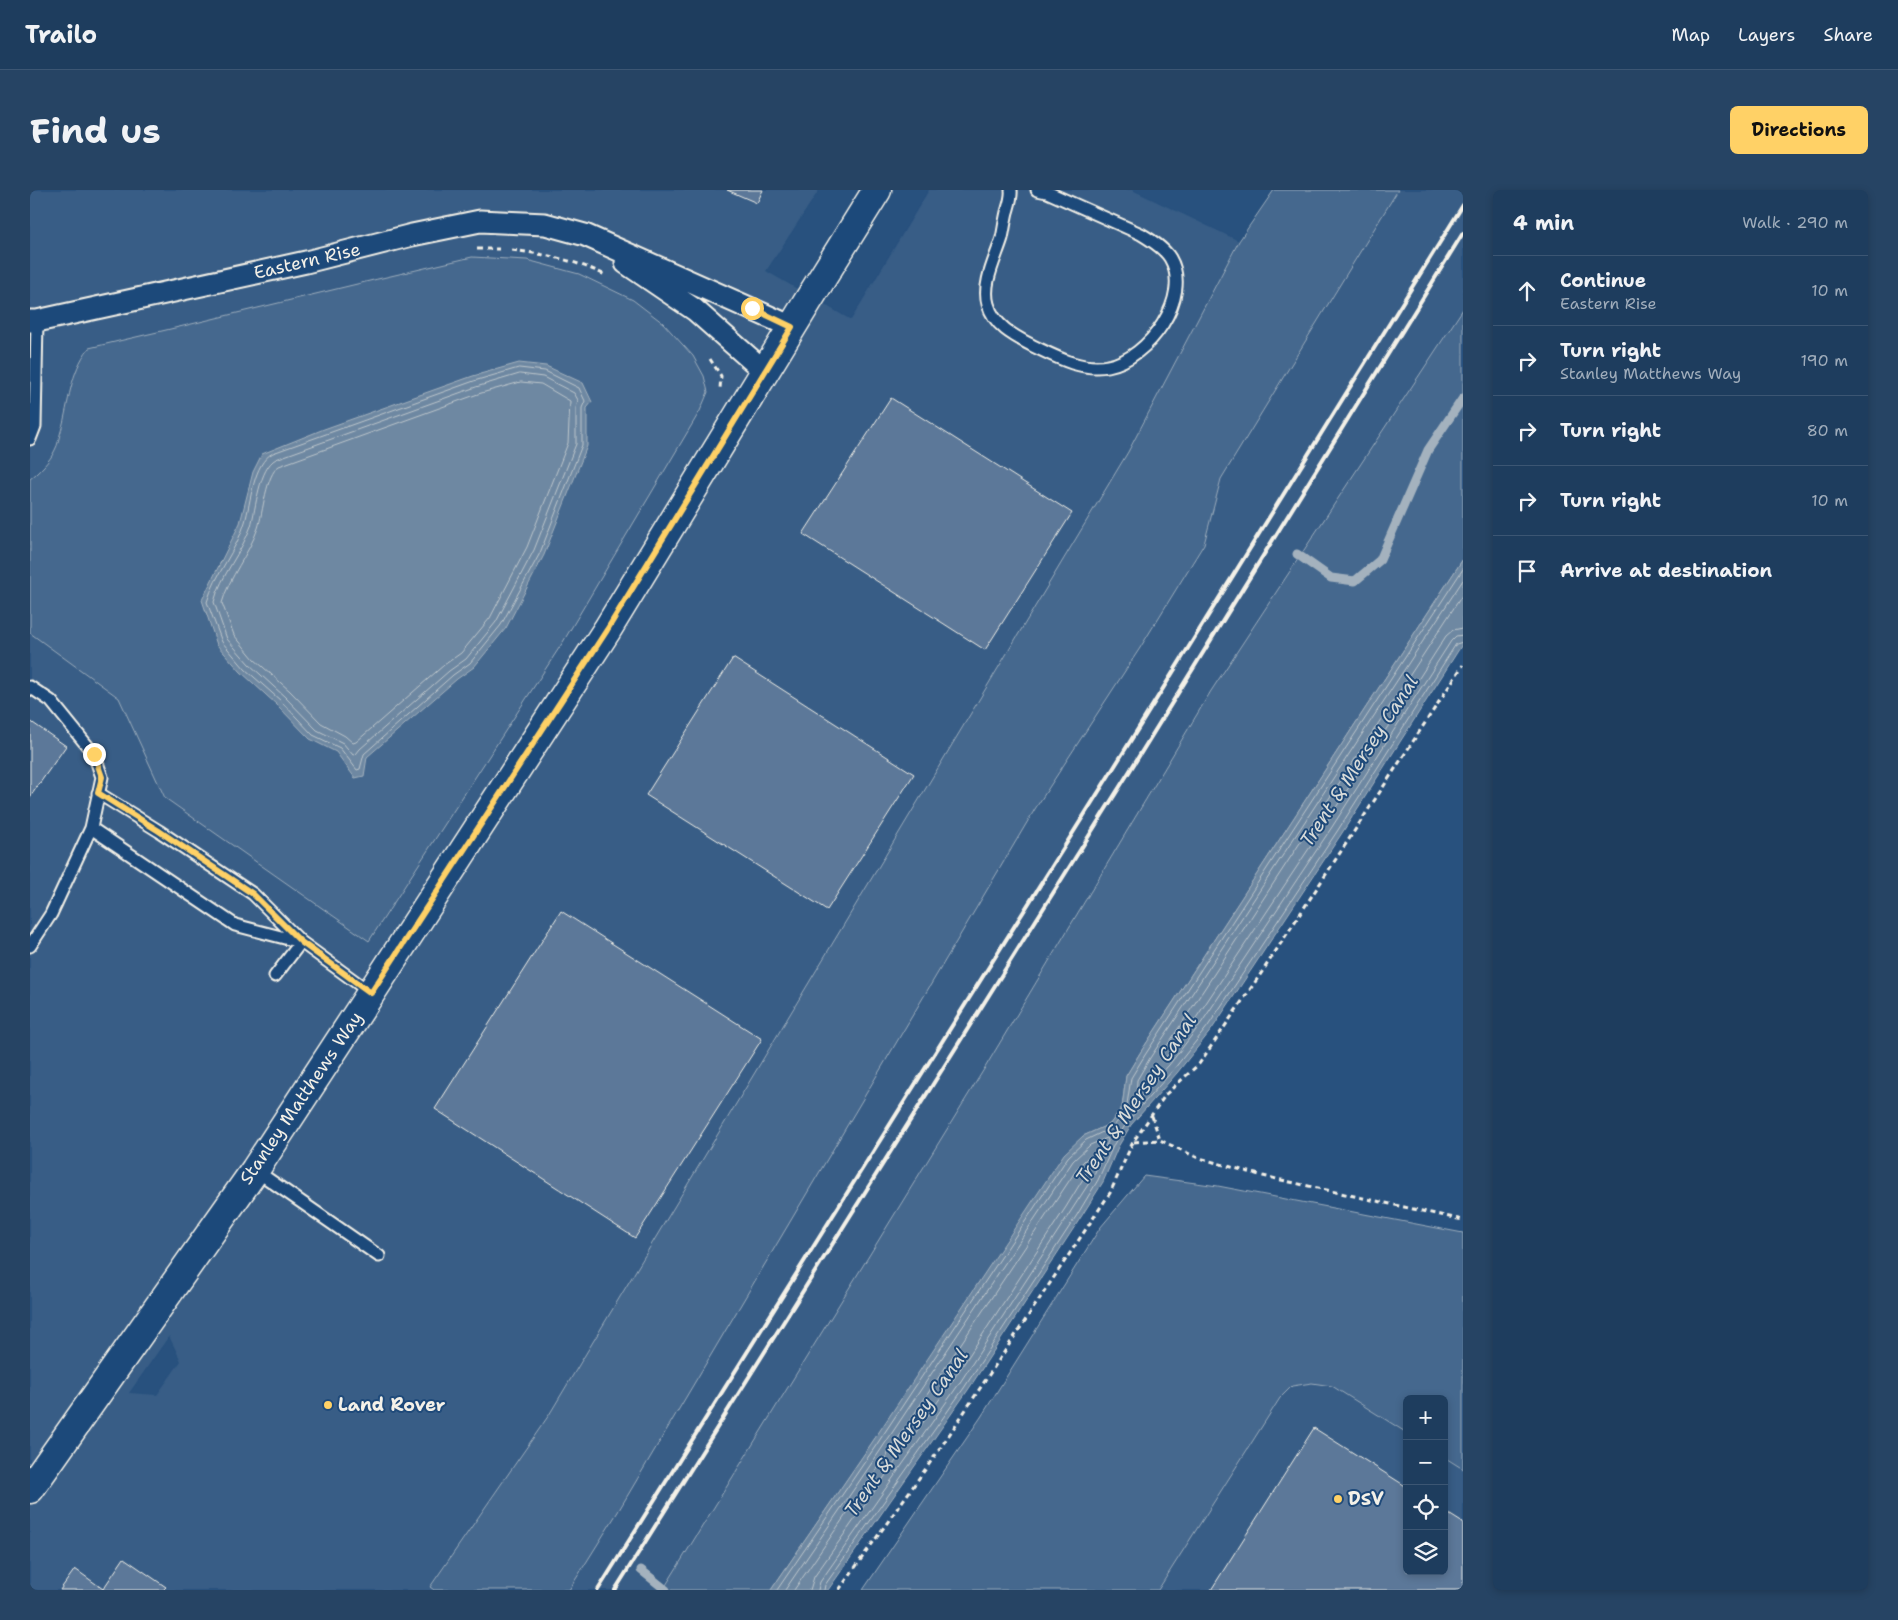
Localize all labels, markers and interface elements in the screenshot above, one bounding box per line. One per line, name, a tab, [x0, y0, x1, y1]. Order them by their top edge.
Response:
text: Trailo	[25, 19, 97, 51]
text: Map	[1672, 23, 1710, 47]
text: Layers	[1738, 23, 1795, 47]
text: Share	[1823, 23, 1873, 47]
button: Directions	[1730, 106, 1868, 154]
text: Find us	[30, 107, 161, 154]
text: 4 min	[1513, 209, 1574, 237]
text: Walk · 290 m	[1742, 212, 1848, 233]
street label: Eastern Rise	[251, 237, 363, 285]
text: Continue	[1560, 268, 1646, 293]
icon: ahead	[1513, 277, 1541, 305]
text: 10 m	[1811, 280, 1848, 301]
text: Eastern Rise	[1560, 293, 1657, 314]
route start	[741, 297, 764, 320]
text: Turn right	[1560, 338, 1661, 363]
icon: right	[1513, 347, 1541, 375]
text: 190 m	[1801, 350, 1848, 371]
text: Stanley Matthews Way	[1560, 363, 1741, 384]
icon: right	[1513, 417, 1541, 445]
text: Turn right	[1560, 418, 1661, 443]
text: 80 m	[1807, 420, 1848, 441]
icon: right	[1513, 487, 1541, 515]
text: Turn right	[1560, 488, 1661, 513]
text: 10 m	[1811, 490, 1848, 511]
icon: arrive	[1513, 557, 1541, 585]
text: Arrive at destination	[1560, 558, 1772, 583]
water label: Trent & Mersey Canal	[1294, 670, 1424, 852]
route end	[83, 743, 106, 766]
street label: Stanley Matthews Way	[234, 1007, 368, 1189]
water label: Trent & Mersey Canal	[1070, 1009, 1202, 1189]
water label: Trent & Mersey Canal	[838, 1344, 974, 1522]
place label: Land Rover	[338, 1393, 446, 1417]
map controls	[1403, 1395, 1448, 1575]
button: +	[1403, 1395, 1448, 1440]
marker: Land Rover	[322, 1399, 334, 1411]
button: −	[1403, 1440, 1448, 1485]
button: locate	[1403, 1485, 1448, 1530]
place label: DSV	[1348, 1487, 1384, 1511]
marker: DSV	[1332, 1493, 1344, 1505]
button: layers	[1403, 1530, 1448, 1575]

